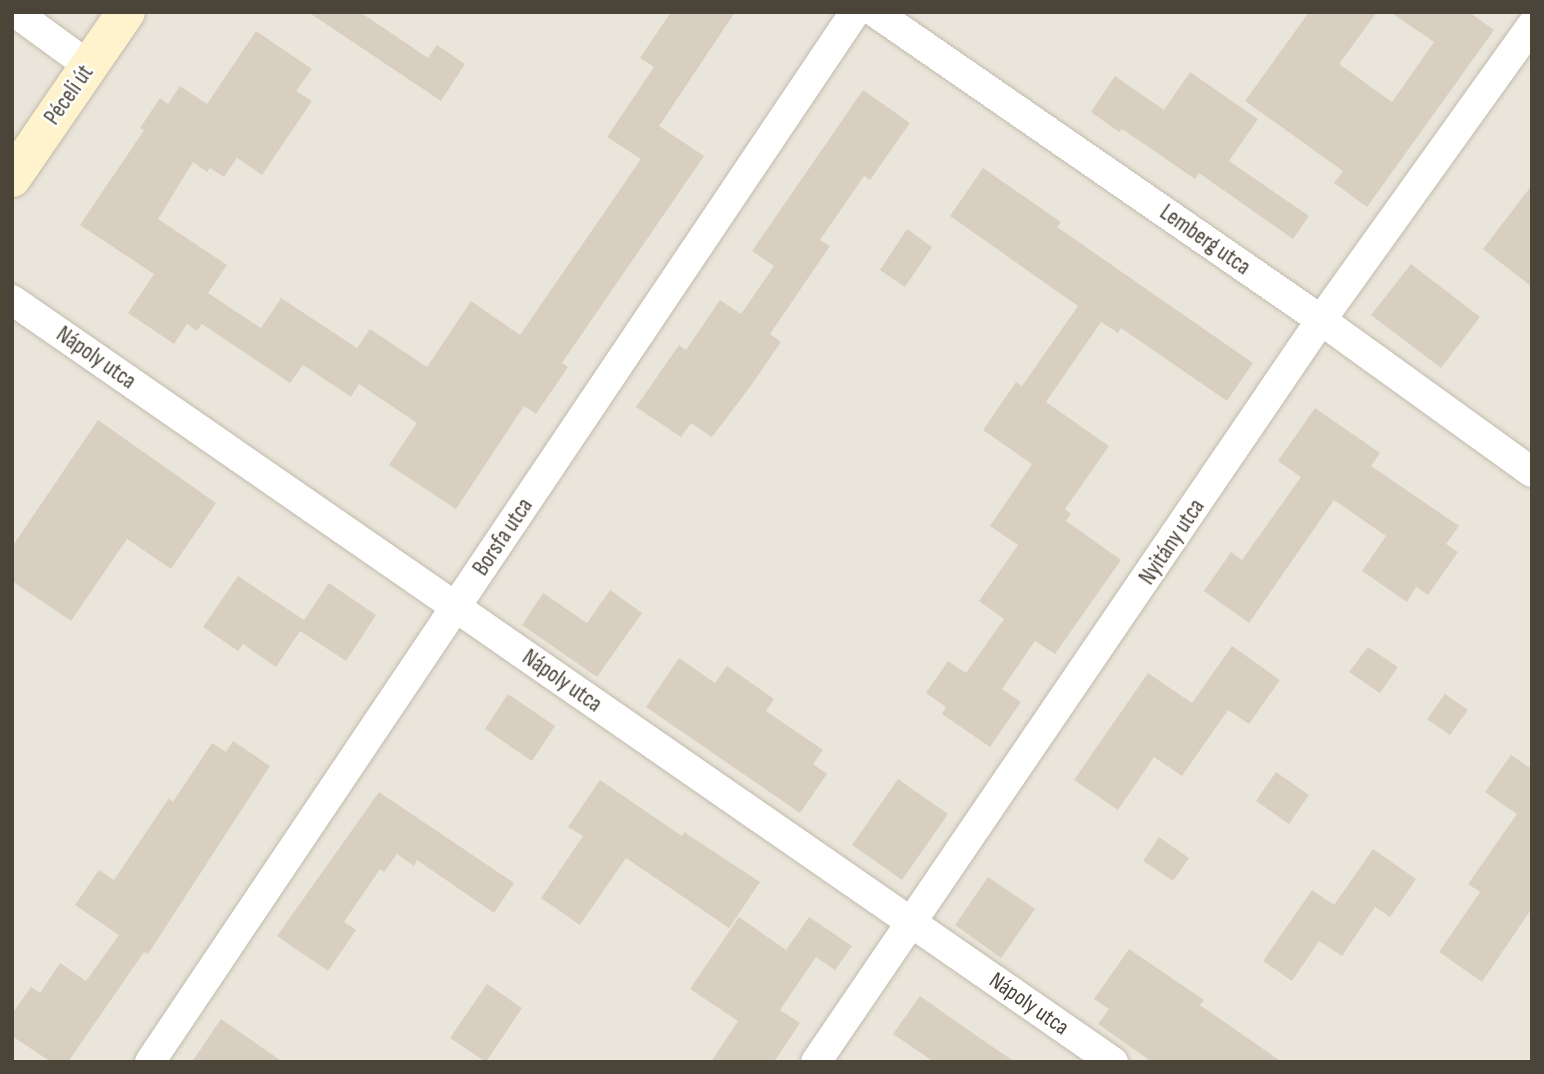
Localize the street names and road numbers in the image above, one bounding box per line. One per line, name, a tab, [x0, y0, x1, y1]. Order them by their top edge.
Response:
street label: Péceli út	[39, 60, 99, 130]
street label: Lemberg utca	[1154, 199, 1256, 281]
street label: Nápoly utca	[51, 321, 141, 395]
street label: Borsfa utca	[467, 493, 539, 581]
street label: Nyitány utca	[1133, 494, 1211, 590]
street label: Nápoly utca	[517, 644, 607, 718]
street label: Nápoly utca	[984, 967, 1074, 1041]

